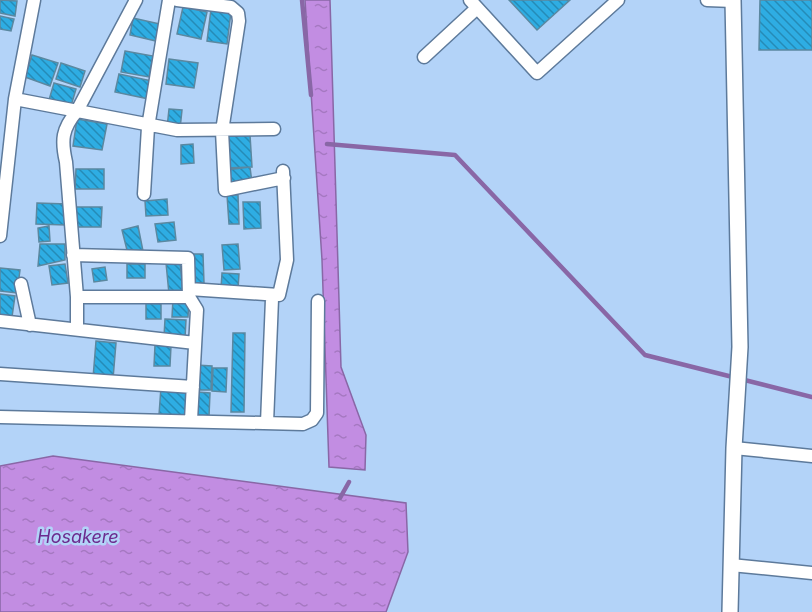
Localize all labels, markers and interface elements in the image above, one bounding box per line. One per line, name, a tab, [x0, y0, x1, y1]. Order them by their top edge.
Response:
water label: Hosakere	[37, 526, 119, 547]

